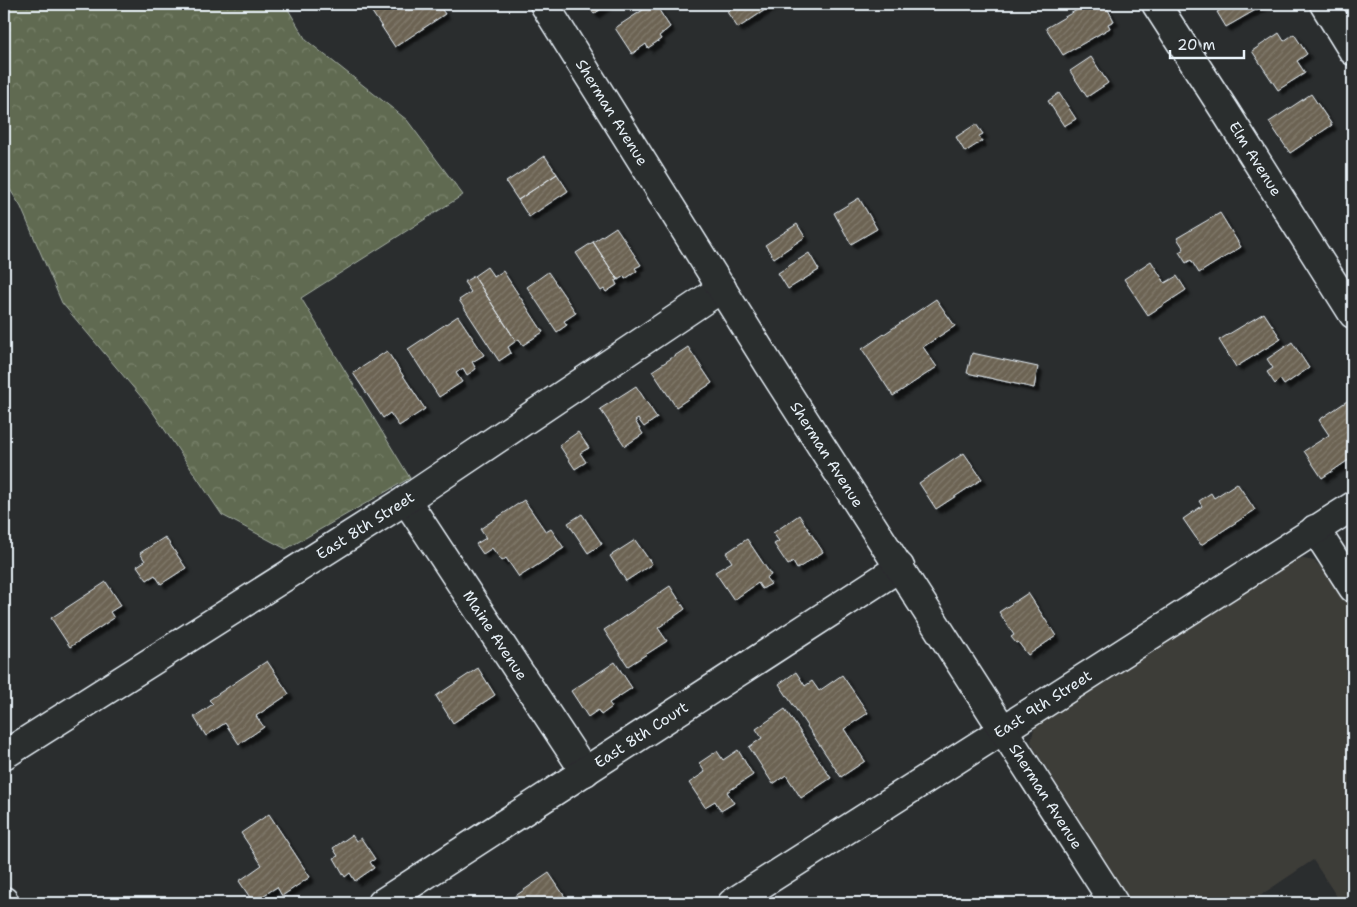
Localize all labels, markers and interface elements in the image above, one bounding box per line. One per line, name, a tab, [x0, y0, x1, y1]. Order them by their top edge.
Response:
scale bar	[1170, 28, 1243, 60]
text: 20 m	[1177, 35, 1216, 55]
street label: Sherman Avenue	[571, 56, 653, 170]
street label: Elm Avenue	[1224, 118, 1286, 200]
street label: Sherman Avenue	[786, 398, 868, 511]
street label: East 8th Street	[313, 487, 418, 564]
street label: Maine Avenue	[458, 587, 532, 684]
street label: East 9th Street	[990, 666, 1096, 743]
street label: East 8th Court	[590, 697, 692, 773]
street label: Sherman Avenue	[1005, 740, 1087, 853]

